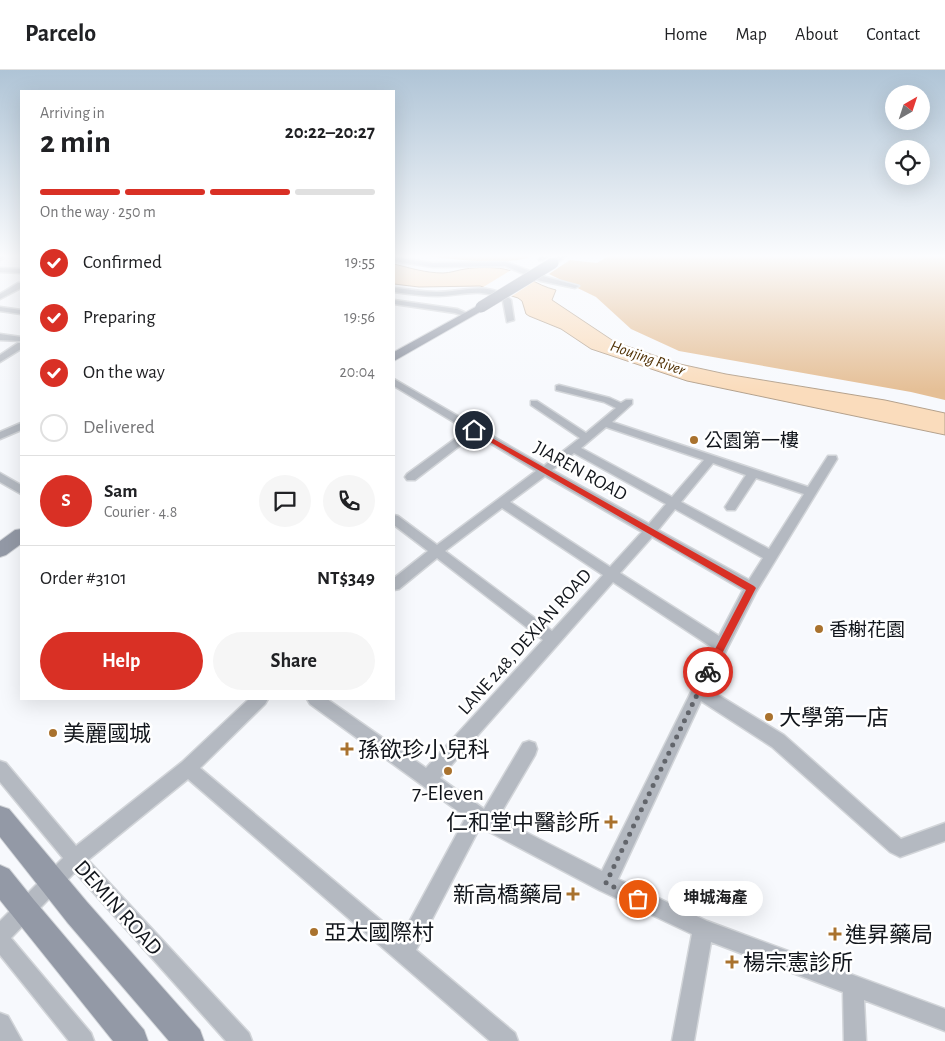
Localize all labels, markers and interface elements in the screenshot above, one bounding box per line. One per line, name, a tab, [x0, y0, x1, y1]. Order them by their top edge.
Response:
text: Parcelo	[25, 22, 96, 46]
text: Home	[664, 26, 707, 44]
text: Map	[735, 26, 767, 44]
text: About	[795, 26, 838, 44]
text: Contact	[866, 26, 920, 44]
north arrow	[885, 85, 930, 130]
map controls	[885, 85, 930, 185]
text: Arriving in	[40, 105, 105, 121]
text: 20:22–20:27	[285, 123, 375, 142]
text: 2 min	[40, 126, 111, 158]
button: locate	[885, 140, 930, 185]
text: On the way · 250 m	[40, 204, 156, 220]
icon: check	[40, 249, 68, 277]
text: Confirmed	[83, 253, 162, 272]
text: 19:55	[345, 254, 375, 270]
icon: check	[40, 304, 68, 332]
text: Preparing	[83, 308, 156, 327]
text: 19:56	[344, 309, 375, 325]
water label: Houjing River	[608, 338, 688, 379]
icon: check	[40, 359, 68, 387]
text: On the way	[83, 363, 165, 382]
text: 20:04	[339, 364, 375, 380]
pin	[453, 409, 495, 451]
icon: home	[460, 416, 488, 444]
text: Delivered	[83, 418, 155, 437]
place label: 公園第一樓	[704, 430, 799, 451]
marker: 公園第一樓	[688, 434, 700, 446]
street label: JIAREN ROAD	[531, 438, 630, 505]
button: chat	[259, 475, 311, 527]
button: phone	[323, 475, 375, 527]
text: Sam	[104, 482, 138, 501]
text: S	[61, 491, 71, 510]
text: Courier · 4.8	[104, 504, 177, 520]
street label: LANE 248, DEXIAN ROAD	[455, 566, 595, 718]
text: Order #3101	[40, 569, 127, 588]
text: NT$349	[317, 569, 375, 588]
place label: 香榭花園	[829, 620, 905, 640]
marker: 香榭花園	[813, 623, 825, 635]
button: Help	[40, 632, 203, 690]
button: Share	[213, 632, 375, 690]
courier	[683, 647, 733, 697]
icon: bike	[694, 658, 722, 686]
place label: 大學第一店	[779, 706, 889, 729]
marker: 大學第一店	[763, 711, 775, 723]
place label: 美麗國城	[63, 722, 151, 745]
marker: 美麗國城	[47, 727, 59, 739]
place label: 孫欲珍小兒科	[358, 738, 490, 761]
marker: 孫欲珍小兒科	[340, 742, 354, 756]
marker: 7-Eleven	[442, 765, 454, 777]
place label: 7-Eleven	[412, 782, 484, 804]
place label: 仁和堂中醫診所	[446, 811, 600, 834]
marker: 仁和堂中醫診所	[604, 815, 618, 829]
street label: DEMIN ROAD	[70, 856, 166, 959]
pin	[617, 878, 659, 920]
callout: 坤城海產	[668, 882, 763, 916]
place label: 新高橋藥局	[453, 883, 563, 906]
icon: bag	[624, 885, 652, 913]
marker: 新高橋藥局	[567, 888, 579, 900]
text: 坤城海產	[683, 890, 748, 906]
place label: 亞太國際村	[324, 921, 434, 944]
place label: 進昇藥局	[845, 923, 933, 946]
marker: 亞太國際村	[308, 926, 320, 938]
marker: 進昇藥局	[829, 928, 841, 940]
place label: 楊宗憲診所	[743, 951, 853, 974]
marker: 楊宗憲診所	[725, 955, 739, 969]

